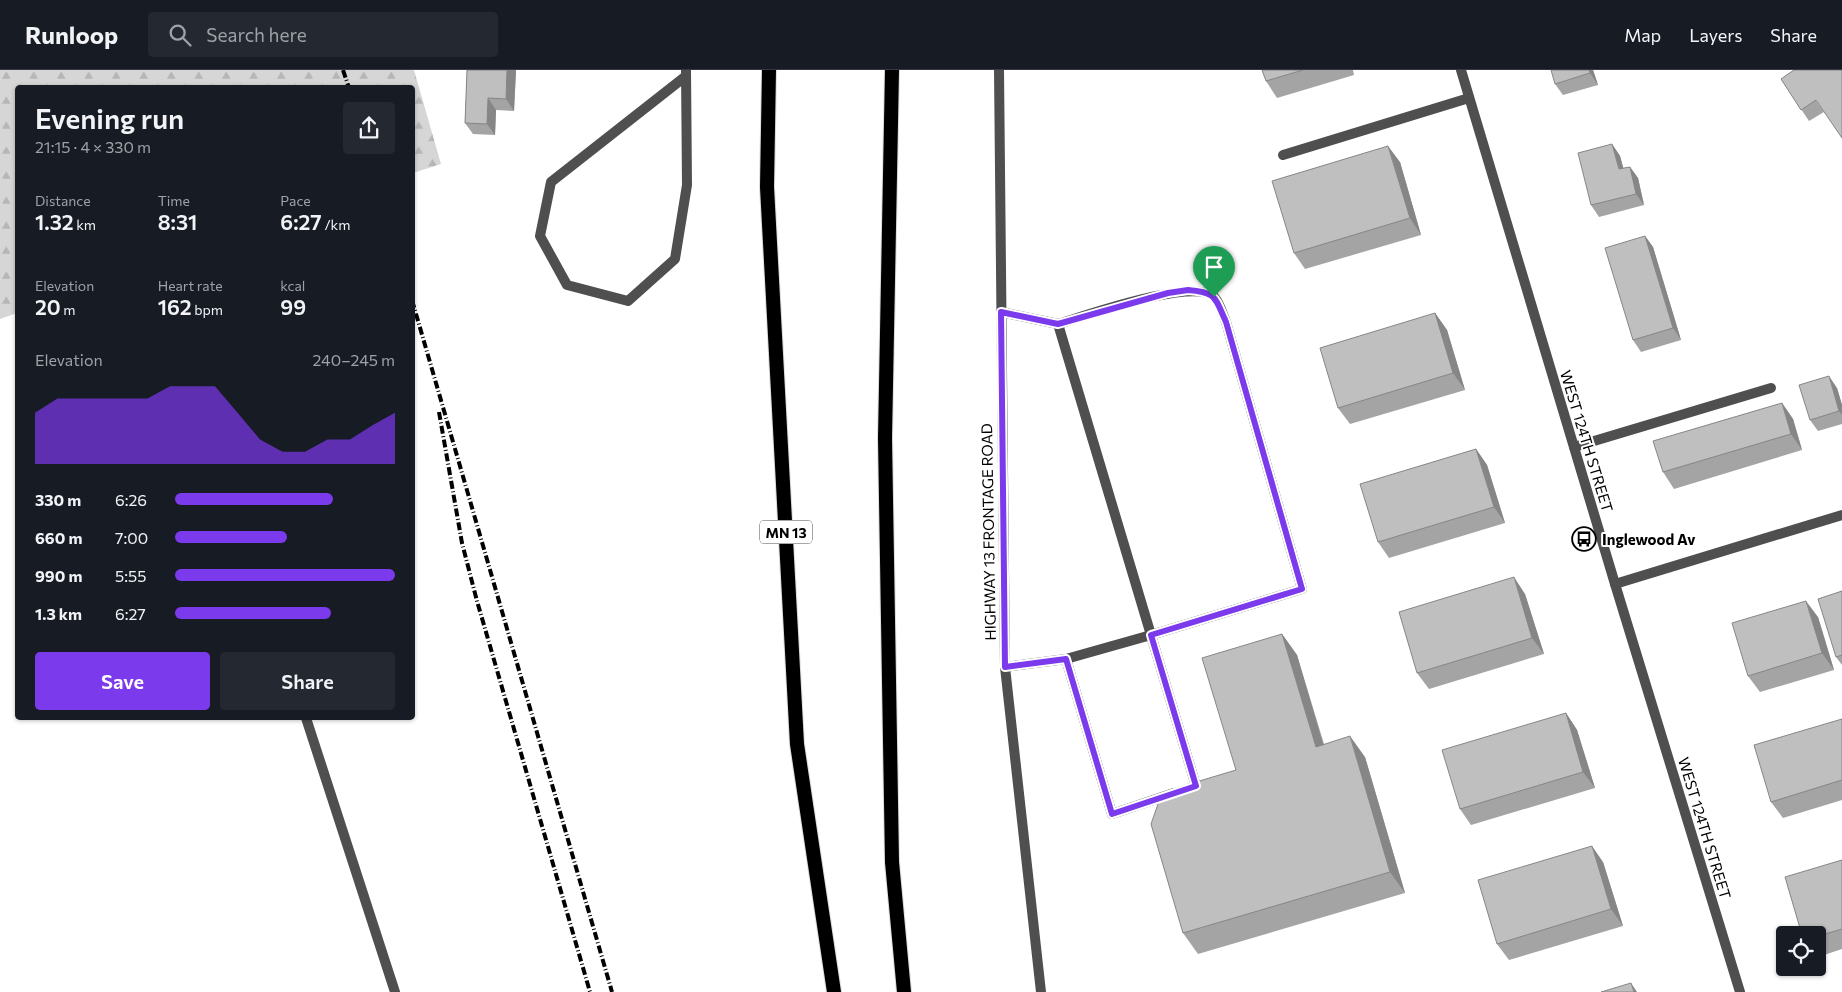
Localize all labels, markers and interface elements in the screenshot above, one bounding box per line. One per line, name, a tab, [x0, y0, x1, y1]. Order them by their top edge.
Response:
search box	[148, 12, 498, 57]
text: Runloop	[25, 20, 118, 49]
icon: search	[166, 21, 194, 49]
text: Search here	[206, 23, 307, 46]
text: Map	[1624, 24, 1661, 46]
text: Layers	[1689, 24, 1742, 46]
text: Share	[1770, 24, 1817, 46]
text: Evening run	[35, 101, 184, 135]
button: share	[343, 102, 395, 154]
text: 21:15 · 4 × 330 m	[35, 137, 151, 156]
text: Distance	[35, 192, 91, 209]
text: Time	[158, 192, 190, 209]
text: Pace	[280, 192, 311, 209]
text: 1.32	[35, 209, 74, 234]
text: 8:31	[158, 209, 197, 234]
text: 6:27	[280, 209, 322, 234]
text: km	[74, 216, 96, 233]
text: /km	[322, 216, 350, 233]
pin	[1193, 246, 1235, 297]
icon: arrive	[1200, 253, 1228, 281]
text: Elevation	[35, 277, 94, 294]
text: Heart rate	[158, 277, 223, 294]
text: kcal	[280, 277, 305, 294]
text: 20	[35, 294, 61, 319]
text: 162	[158, 294, 192, 319]
text: 99	[280, 294, 306, 319]
text: m	[61, 301, 76, 318]
text: bpm	[192, 301, 223, 318]
text: Elevation	[35, 350, 103, 369]
text: 240–245 m	[313, 350, 395, 369]
street label: WEST 124TH STREET	[1557, 368, 1617, 515]
street label: HIGHWAY 13 FRONTAGE ROAD	[977, 423, 999, 641]
text: 330 m	[35, 490, 81, 509]
text: 6:26	[115, 490, 147, 509]
road number: MN 13	[760, 521, 812, 544]
bus stop icon: Inglewood Av	[1571, 526, 1597, 552]
text: 660 m	[35, 528, 82, 547]
text: 7:00	[115, 528, 148, 547]
place label: Inglewood Av	[1602, 530, 1695, 548]
text: 990 m	[35, 566, 82, 585]
text: 5:55	[115, 566, 146, 585]
text: 1.3 km	[35, 604, 82, 623]
text: 6:27	[115, 604, 146, 623]
button: Save	[35, 652, 210, 710]
button: Share	[220, 652, 395, 710]
street label: WEST 124TH STREET	[1675, 755, 1735, 902]
map controls	[1776, 926, 1826, 976]
button: locate	[1776, 926, 1826, 976]

